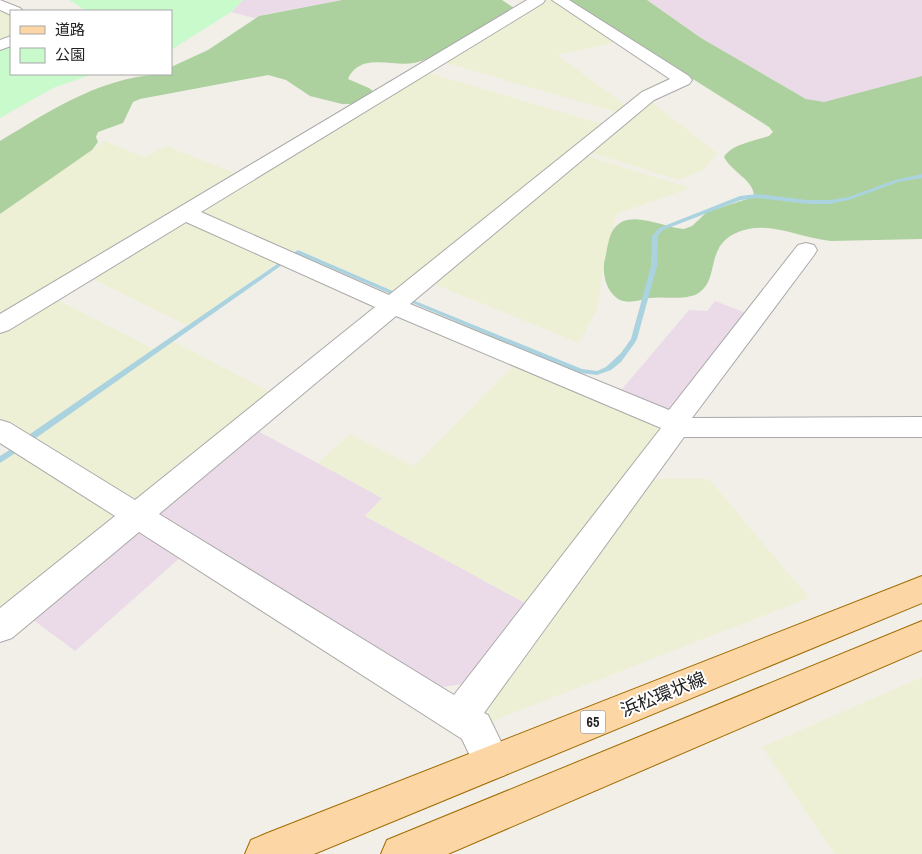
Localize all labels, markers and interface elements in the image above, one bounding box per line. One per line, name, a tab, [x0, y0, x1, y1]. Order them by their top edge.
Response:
legend	[10, 10, 172, 75]
text: 道路	[55, 19, 85, 40]
text: 公園	[55, 44, 85, 65]
street label: 浜松環状線	[617, 666, 709, 722]
road number: 65	[580, 710, 606, 734]

